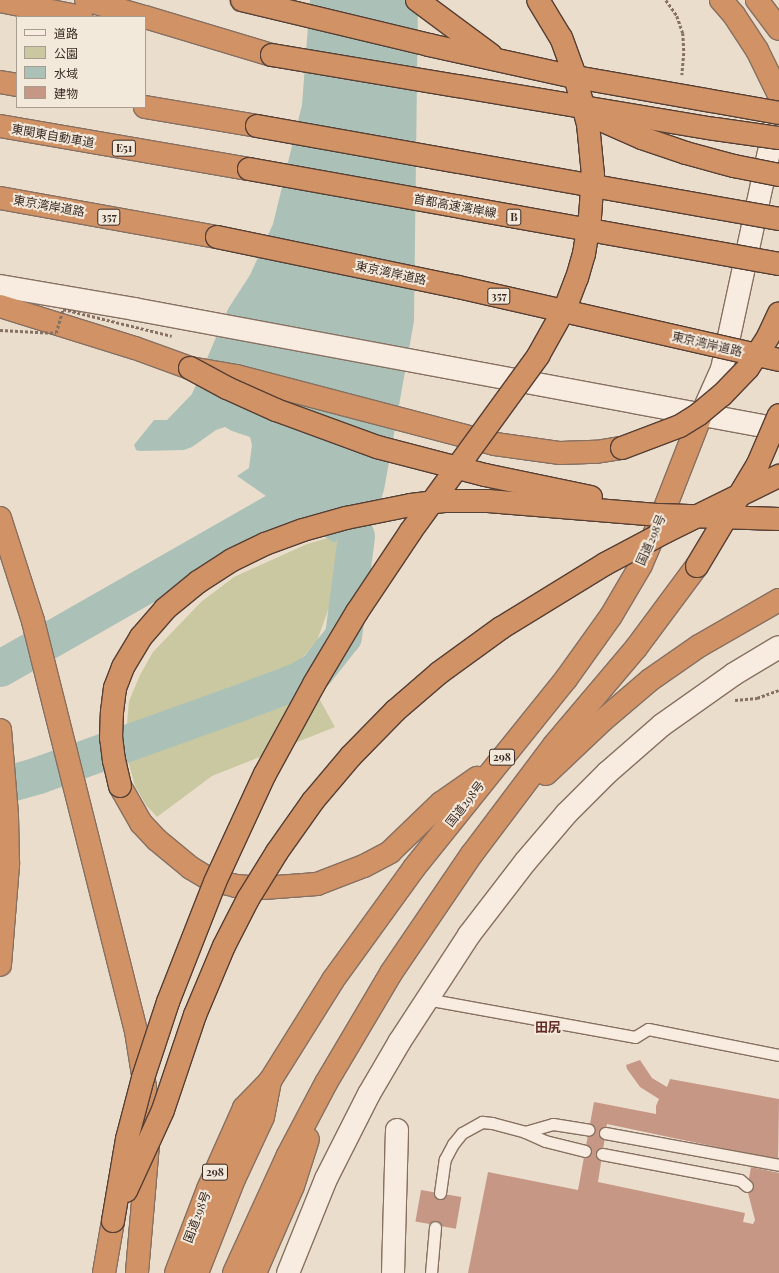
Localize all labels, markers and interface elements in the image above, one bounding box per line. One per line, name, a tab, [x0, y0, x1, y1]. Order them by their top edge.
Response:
legend	[16, 16, 146, 108]
text: 道路	[54, 25, 78, 41]
text: 公園	[54, 45, 78, 61]
text: 水域	[54, 65, 78, 81]
text: 建物	[54, 85, 78, 101]
street label: 東関東自動車道	[10, 122, 96, 150]
road number: E51	[111, 139, 137, 157]
street label: 首都高速湾岸線	[412, 192, 498, 220]
street label: 東京湾岸道路	[12, 193, 86, 219]
road number: 357	[97, 208, 121, 226]
road number: B	[506, 208, 522, 226]
street label: 東京湾岸道路	[354, 258, 428, 288]
road number: 357	[487, 287, 511, 305]
street label: 東京湾岸道路	[670, 329, 744, 359]
street label: 国道298号	[633, 512, 669, 568]
road number: 298	[488, 748, 516, 766]
street label: 国道298号	[443, 778, 487, 830]
district label: 田尻	[535, 1019, 561, 1035]
road number: 298	[201, 1163, 229, 1181]
street label: 国道298号	[181, 1189, 213, 1245]

